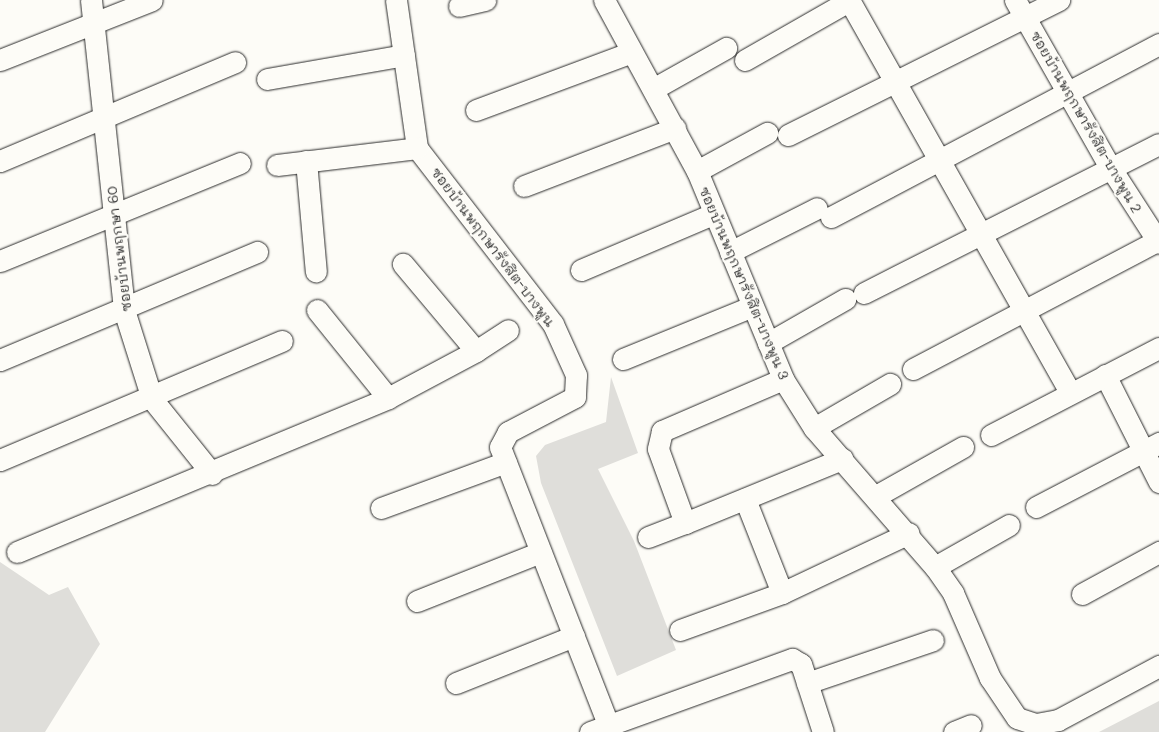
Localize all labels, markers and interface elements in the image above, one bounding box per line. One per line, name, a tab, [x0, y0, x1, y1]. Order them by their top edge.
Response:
street label: ซอยบ้านพฤกษารังสิต-บางพูน 2	[1027, 28, 1145, 216]
street label: ซอยบ้านพฤกษารังสิต-บางพูน	[428, 164, 558, 330]
street label: ซอยบ้านพฤกษารังสิต-บางพูน 3	[696, 184, 792, 382]
street label: ซอยบ้านพฤกษา 60	[103, 185, 135, 313]

